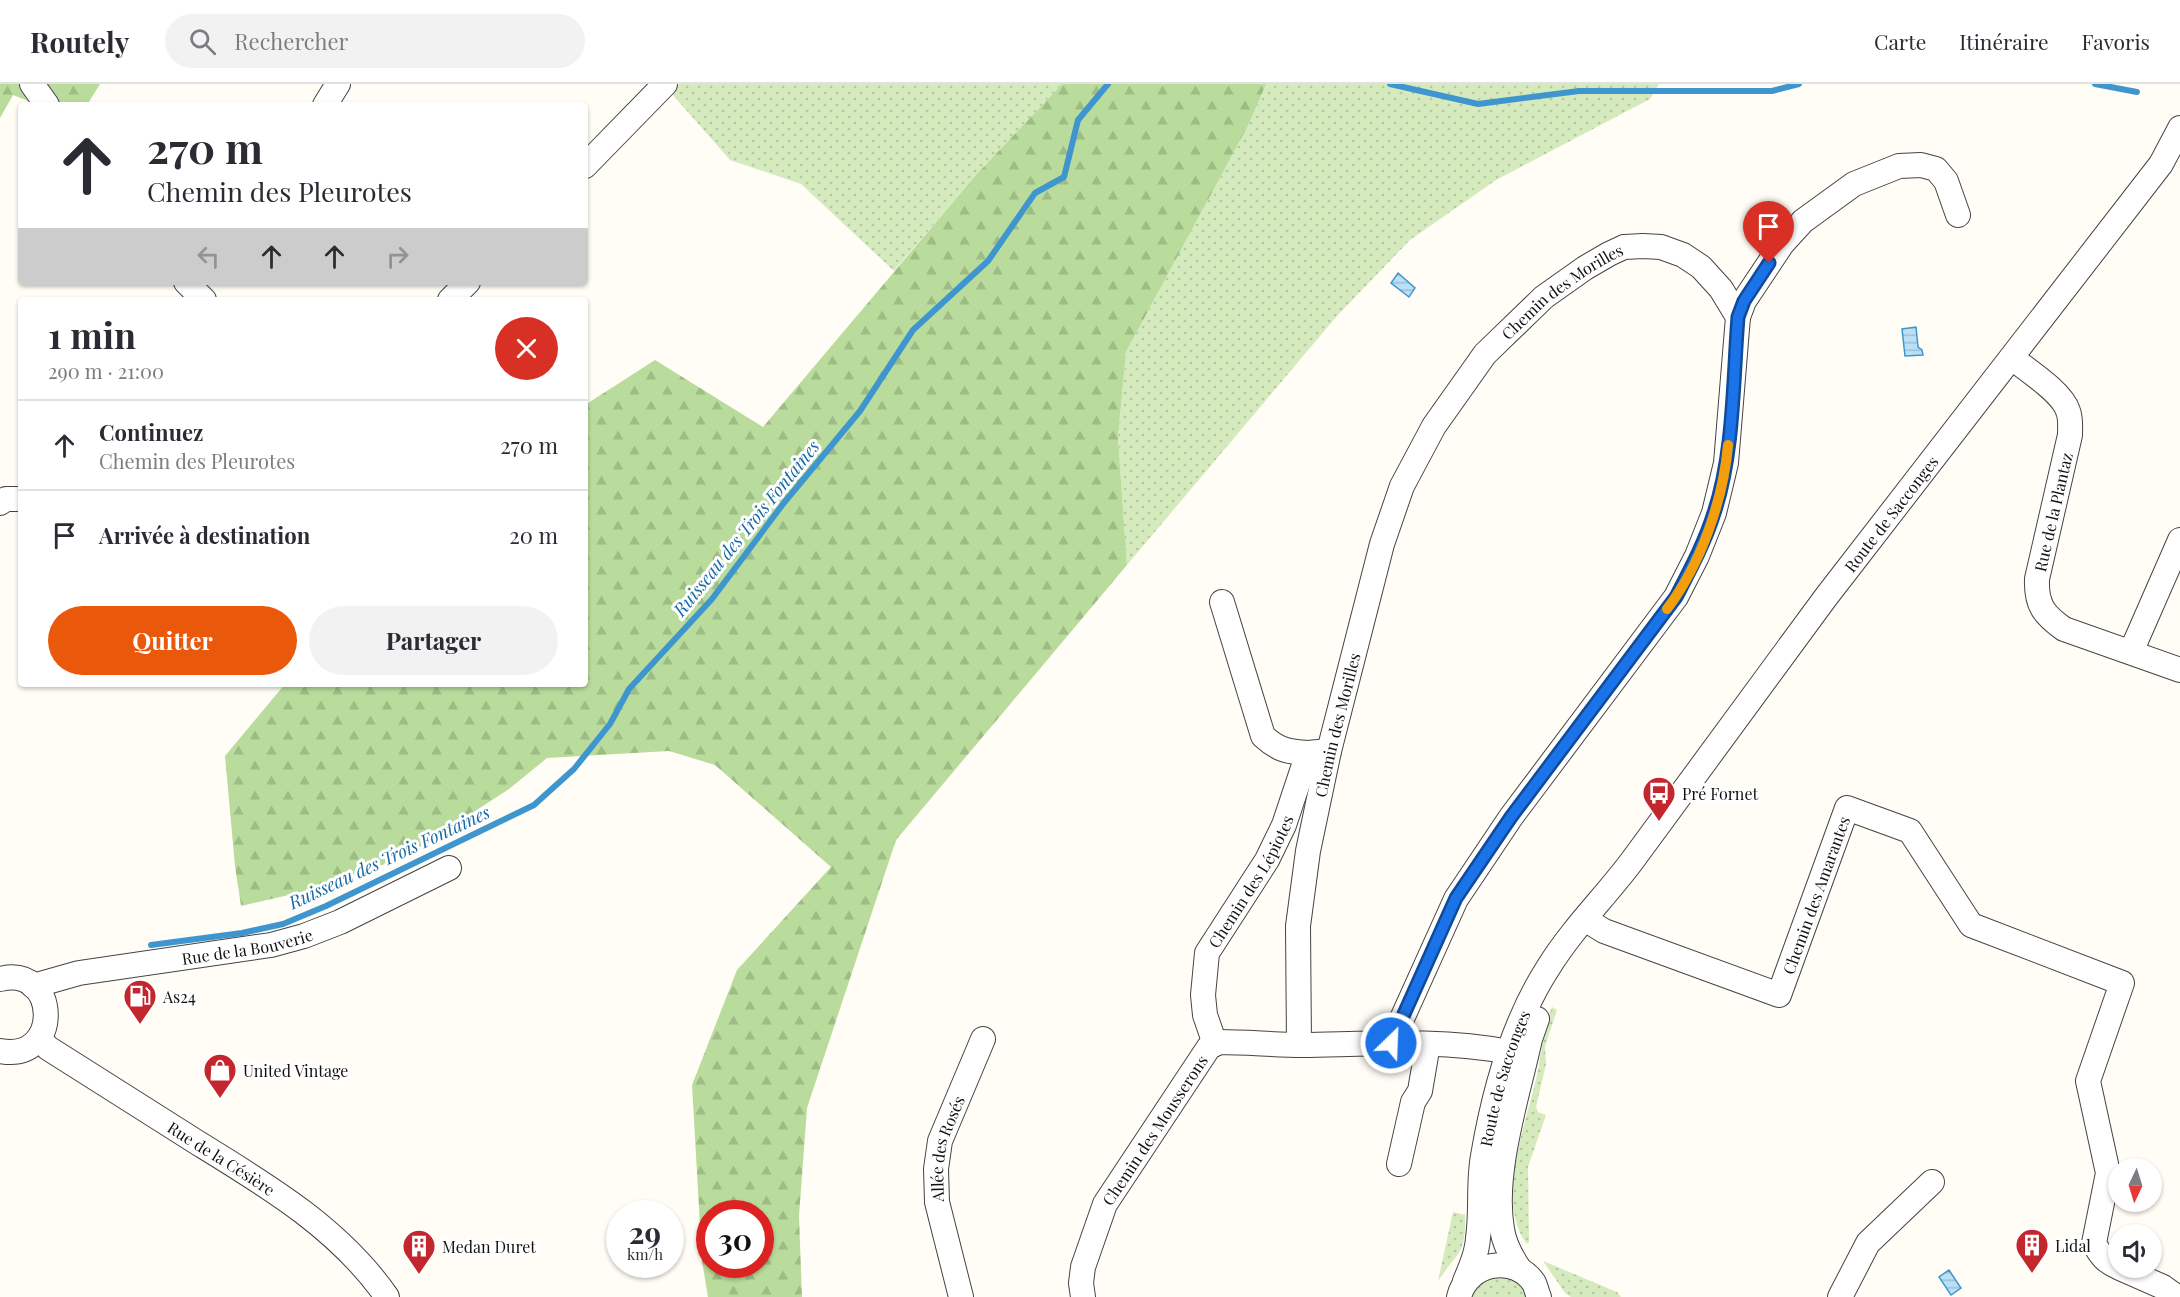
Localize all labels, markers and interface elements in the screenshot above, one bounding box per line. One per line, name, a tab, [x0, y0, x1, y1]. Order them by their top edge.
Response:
search box	[165, 14, 585, 68]
text: Routely	[30, 23, 129, 60]
icon: search	[186, 25, 219, 58]
text: Rechercher	[234, 26, 348, 56]
text: Carte	[1874, 27, 1926, 55]
text: Itinéraire	[1959, 27, 2049, 55]
text: Favoris	[2082, 27, 2150, 55]
text: 270 m	[147, 119, 263, 175]
icon: ahead	[48, 126, 126, 204]
text: Chemin des Pleurotes	[147, 173, 412, 209]
pin	[1743, 201, 1794, 263]
icon: arrive	[1752, 210, 1785, 243]
street label: Chemin des Morilles	[1496, 239, 1626, 344]
icon: left	[192, 240, 225, 273]
icon: ahead	[255, 240, 288, 273]
icon: ahead	[318, 240, 351, 273]
icon: right	[381, 240, 414, 273]
text: 1 min	[48, 310, 136, 358]
button: close	[495, 317, 558, 380]
text: 290 m · 21:00	[48, 357, 164, 384]
text: Continuez	[99, 417, 203, 447]
icon: ahead	[48, 429, 81, 462]
text: 270 m	[500, 430, 558, 460]
water label: Ruisseau des Trois Fontaines	[667, 435, 825, 622]
text: Chemin des Pleurotes	[99, 447, 295, 474]
street label: Rue de la Plantaz	[2029, 450, 2077, 574]
street label: Route de Sacconges	[1839, 451, 1942, 576]
icon: arrive	[48, 519, 81, 552]
text: Arrivée à destination	[99, 520, 310, 550]
text: 20 m	[509, 520, 558, 550]
button: Quitter	[48, 606, 297, 675]
button: Partager	[309, 606, 558, 675]
street label: Chemin des Morilles	[1309, 650, 1364, 799]
bus stop icon: Pré Fornet	[1641, 775, 1677, 822]
place label: Pré Fornet	[1682, 783, 1758, 804]
water label: Ruisseau des Trois Fontaines	[283, 800, 494, 915]
street label: Chemin des Lépiotes	[1203, 812, 1297, 951]
street label: Chemin des Amarantes	[1777, 813, 1854, 977]
street label: Rue de la Bouverie	[180, 923, 316, 968]
fuel station icon: As24	[122, 978, 158, 1025]
place label: As24	[162, 986, 196, 1007]
street label: Route de Sacconges	[1474, 1007, 1534, 1148]
position arrow	[1359, 1011, 1423, 1075]
street label: Chemin des Mousserons	[1097, 1051, 1212, 1209]
shop icon: United Vintage	[202, 1052, 238, 1099]
place label: United Vintage	[243, 1060, 348, 1081]
street label: Allée des Rosés	[925, 1092, 968, 1203]
street label: Rue de la Césière	[164, 1116, 279, 1200]
north arrow	[2108, 1158, 2162, 1212]
map controls	[2108, 1158, 2162, 1278]
speed limit sign: 30	[696, 1200, 774, 1278]
text: 29	[629, 1212, 661, 1252]
button: sound	[2108, 1224, 2162, 1278]
building icon: Lidal	[2014, 1227, 2050, 1274]
building icon: Medan Duret	[401, 1228, 437, 1275]
place label: Lidal	[2055, 1235, 2091, 1256]
place label: Medan Duret	[442, 1236, 536, 1257]
text: km/h	[627, 1244, 663, 1264]

